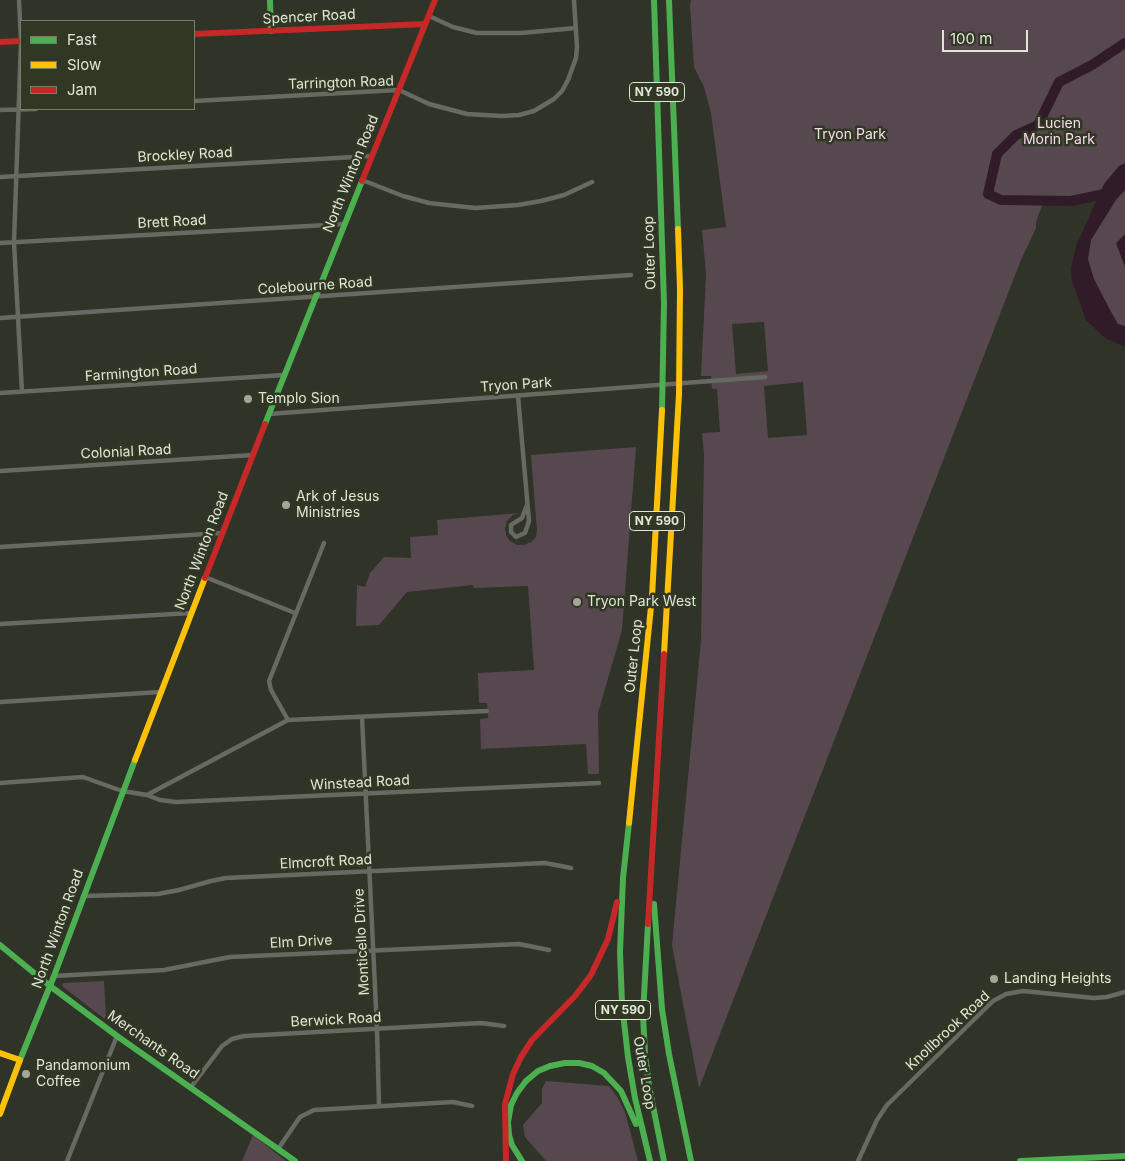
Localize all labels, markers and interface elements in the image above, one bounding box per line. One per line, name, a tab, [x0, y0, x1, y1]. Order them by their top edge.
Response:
street label: Spencer Road	[262, 6, 356, 28]
legend	[20, 20, 195, 110]
scale bar	[945, 20, 1031, 52]
text: 100 m	[950, 29, 992, 48]
text: Fast	[67, 30, 97, 49]
text: Slow	[67, 55, 101, 74]
street label: Tarrington Road	[288, 73, 394, 93]
text: Jam	[67, 80, 97, 99]
road number: NY 590	[630, 82, 684, 101]
street label: North Winton Road	[320, 113, 382, 235]
park label: Lucien Morin Park	[1023, 116, 1095, 148]
park label: Tryon Park	[814, 127, 886, 143]
street label: Brockley Road	[137, 144, 233, 166]
street label: Brett Road	[137, 212, 207, 232]
street label: Outer Loop	[640, 216, 660, 290]
street label: Colebourne Road	[257, 274, 373, 298]
street label: Farmington Road	[84, 361, 198, 385]
street label: Tryon Park	[480, 374, 552, 396]
place label: Templo Sion	[258, 391, 340, 407]
marker: Templo Sion	[242, 393, 254, 405]
street label: Colonial Road	[80, 441, 172, 463]
street label: North Winton Road	[172, 489, 232, 613]
place label: Ark of Jesus Ministries	[296, 489, 379, 522]
marker: Ark of Jesus Ministries	[280, 499, 292, 511]
road number: NY 590	[630, 512, 684, 530]
place label: Tryon Park West	[587, 594, 696, 610]
marker: Tryon Park West	[571, 596, 583, 608]
street label: Outer Loop	[622, 618, 646, 694]
street label: Winstead Road	[310, 772, 410, 794]
street label: Elmcroft Road	[279, 851, 373, 873]
street label: North Winton Road	[29, 867, 87, 991]
street label: Monticello Drive	[351, 888, 373, 996]
street label: Elm Drive	[269, 932, 333, 952]
place label: Landing Heights	[1004, 971, 1111, 987]
marker: Landing Heights	[988, 973, 1000, 985]
street label: Knollbrook Road	[903, 988, 993, 1074]
road number: NY 590	[596, 1000, 650, 1020]
street label: Merchants Road	[104, 1007, 202, 1083]
street label: Berwick Road	[290, 1009, 382, 1031]
street label: Outer Loop	[629, 1035, 659, 1111]
place label: Pandamonium Coffee	[36, 1058, 130, 1090]
marker: Pandamonium Coffee	[20, 1068, 32, 1080]

